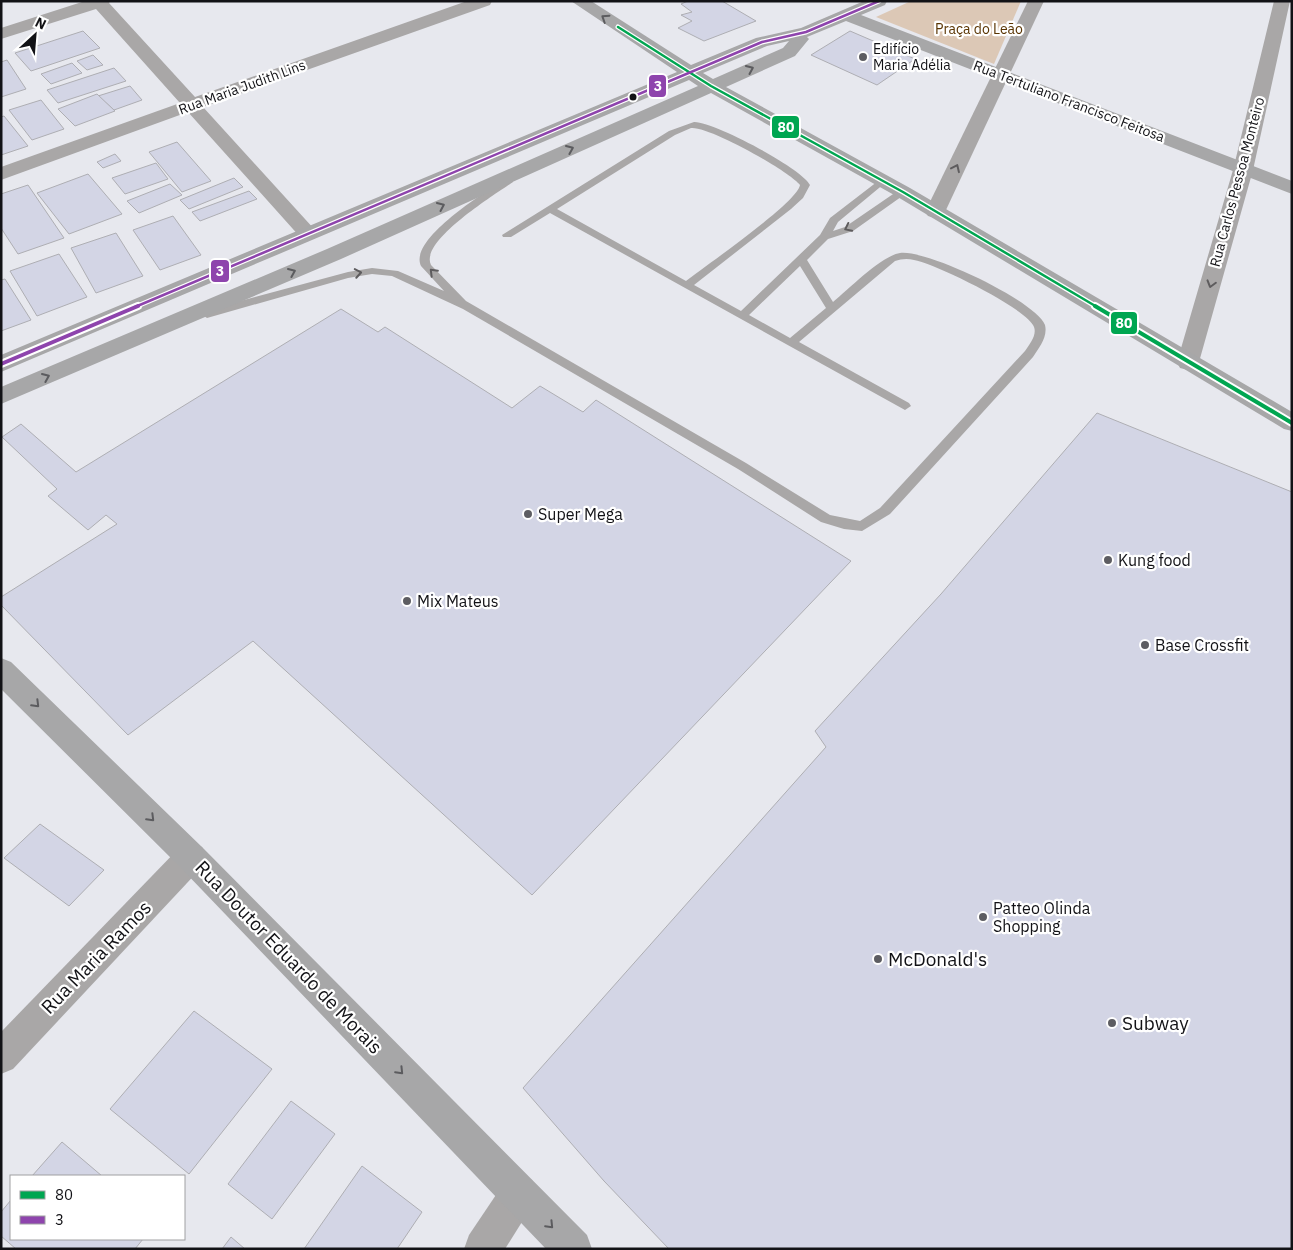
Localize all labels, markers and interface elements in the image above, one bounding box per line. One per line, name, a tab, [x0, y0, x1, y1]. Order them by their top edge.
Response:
north arrow	[10, 10, 60, 60]
text: N	[32, 13, 49, 34]
one-way arrow	[601, 15, 610, 24]
park label: Praça do Leão	[935, 20, 1023, 38]
place label: Edifício Maria Adélia	[873, 40, 951, 74]
marker: Edifício Maria Adélia	[857, 51, 869, 63]
street label: Rua Maria Judith Lins	[176, 56, 308, 118]
street label: Rua Tertuliano Francisco Feitosa	[971, 56, 1168, 146]
one-way arrow	[745, 65, 754, 76]
line badge: 3	[648, 74, 667, 98]
text: 3	[654, 77, 662, 95]
unlabelled marker	[628, 92, 638, 102]
street label: Rua Carlos Pessoa Monteiro	[1206, 95, 1268, 269]
line badge: 80	[771, 115, 800, 139]
text: 80	[778, 118, 794, 136]
one-way arrow	[565, 145, 574, 156]
one-way arrow	[950, 164, 960, 173]
one-way arrow	[436, 202, 445, 213]
one-way arrow	[844, 221, 853, 232]
line badge: 3	[210, 259, 230, 283]
text: 3	[216, 262, 224, 280]
one-way arrow	[287, 268, 296, 278]
one-way arrow	[354, 268, 363, 278]
one-way arrow	[429, 269, 438, 278]
one-way arrow	[1206, 279, 1216, 287]
line badge: 80	[1110, 311, 1138, 335]
text: 80	[1116, 314, 1132, 332]
one-way arrow	[41, 373, 50, 383]
place label: Super Mega	[538, 504, 623, 524]
marker: Super Mega	[522, 508, 534, 520]
place label: Kung food	[1118, 550, 1191, 570]
marker: Kung food	[1102, 554, 1114, 566]
place label: Mix Mateus	[417, 591, 499, 611]
marker: Mix Mateus	[401, 595, 413, 607]
place label: Base Crossfit	[1155, 635, 1249, 655]
marker: Base Crossfit	[1139, 639, 1151, 651]
one-way arrow	[30, 698, 39, 707]
one-way arrow	[146, 812, 155, 821]
street label: Rua Doutor Eduardo de Morais	[190, 855, 388, 1059]
street label: Rua Maria Ramos	[36, 895, 156, 1019]
place label: Patteo Olinda Shopping	[993, 898, 1091, 936]
marker: Patteo Olinda Shopping	[977, 911, 989, 923]
place label: McDonald's	[888, 947, 987, 971]
marker: McDonald's	[872, 953, 884, 965]
place label: Subway	[1122, 1011, 1189, 1035]
marker: Subway	[1106, 1017, 1118, 1029]
one-way arrow	[394, 1066, 403, 1075]
legend	[10, 1175, 185, 1240]
text: 80	[55, 1185, 73, 1204]
text: 3	[55, 1210, 64, 1229]
one-way arrow	[544, 1220, 553, 1229]

